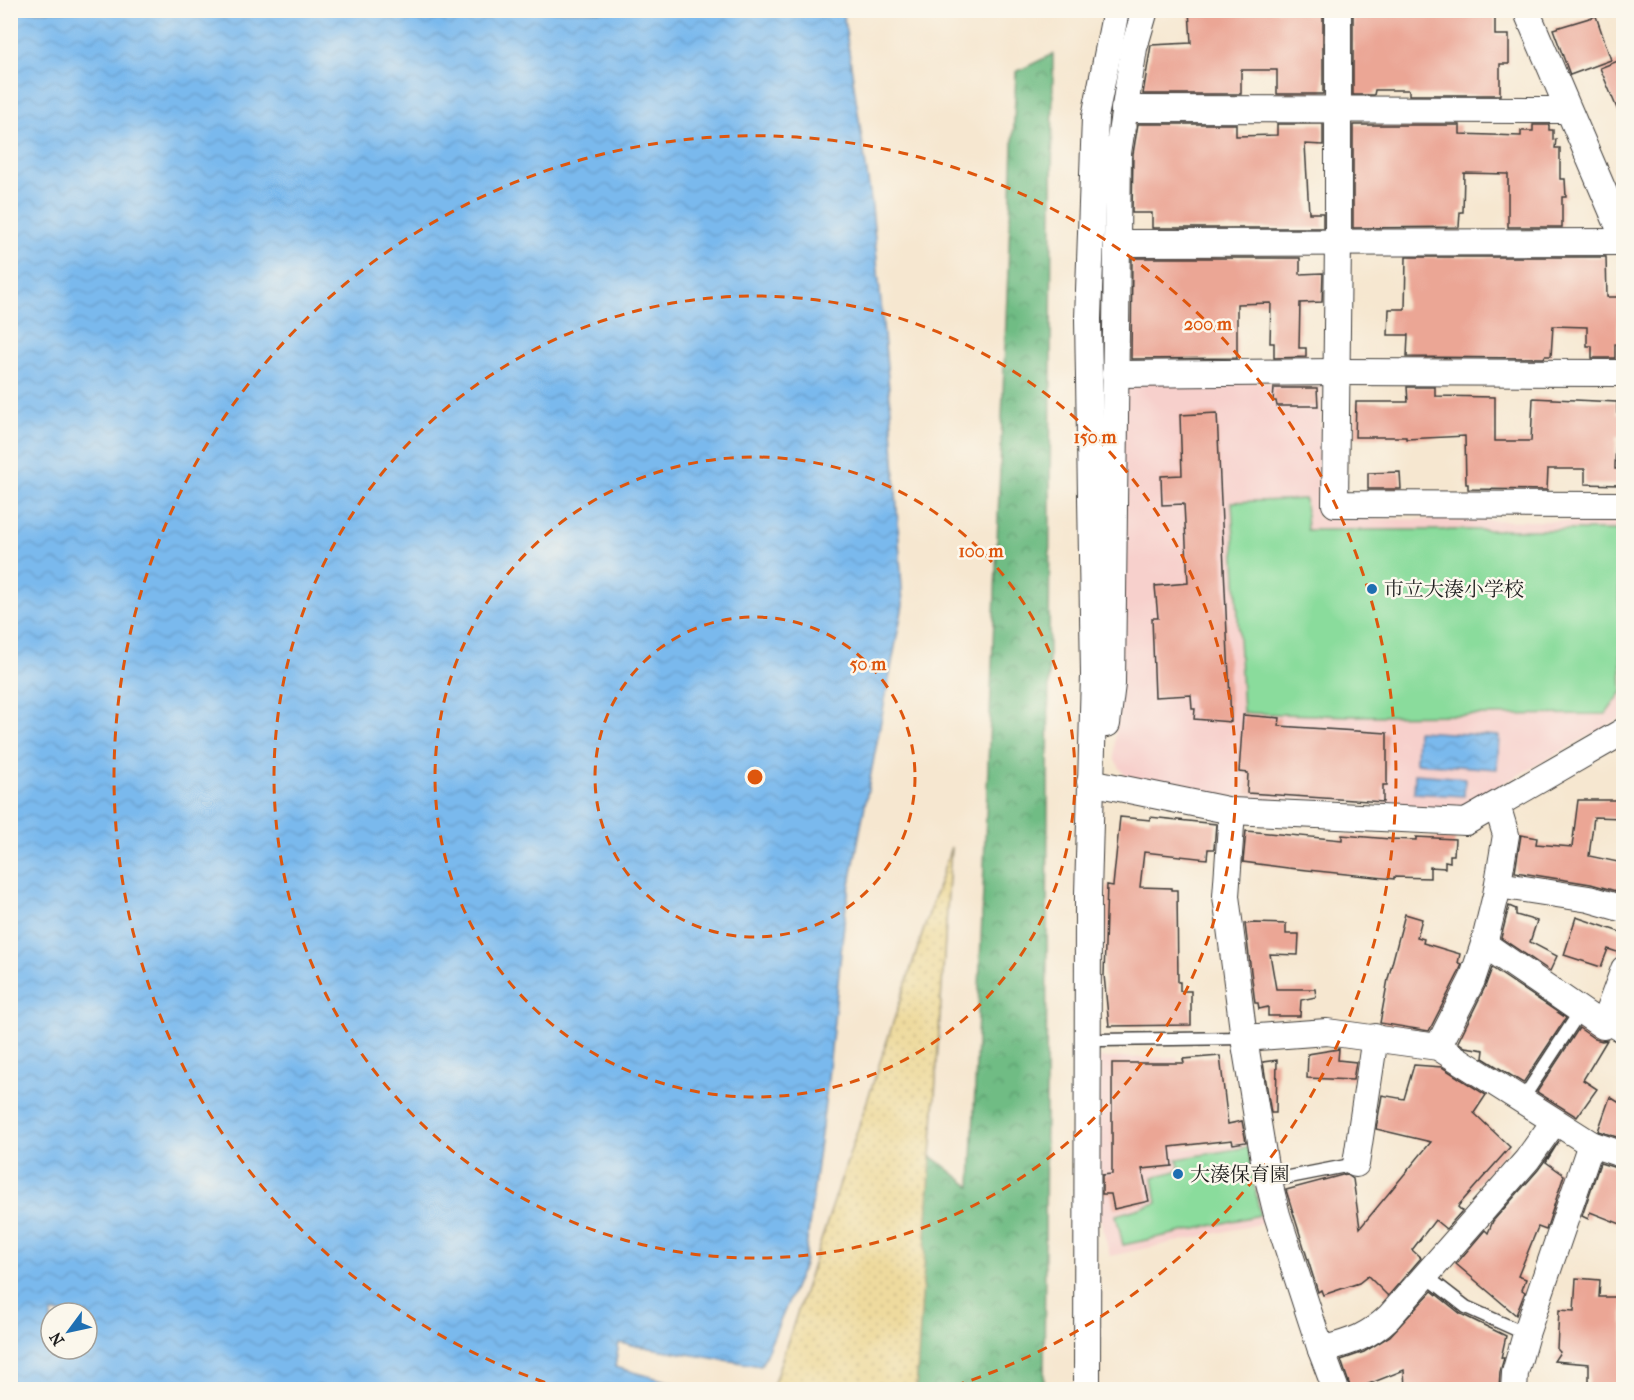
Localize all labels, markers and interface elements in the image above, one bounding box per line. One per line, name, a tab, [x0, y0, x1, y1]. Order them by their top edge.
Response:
text: 200 m	[1184, 314, 1233, 335]
text: 150 m	[1074, 427, 1117, 448]
text: 100 m	[958, 541, 1005, 562]
place label: 市立大湊小学校	[1384, 578, 1524, 601]
marker: 市立大湊小学校	[1365, 582, 1379, 596]
text: 50 m	[850, 654, 887, 675]
centre of rings	[745, 767, 765, 787]
place label: 大湊保育園	[1190, 1163, 1290, 1186]
marker: 大湊保育園	[1171, 1167, 1185, 1181]
north arrow	[39, 1301, 99, 1361]
text: N	[45, 1328, 68, 1349]

